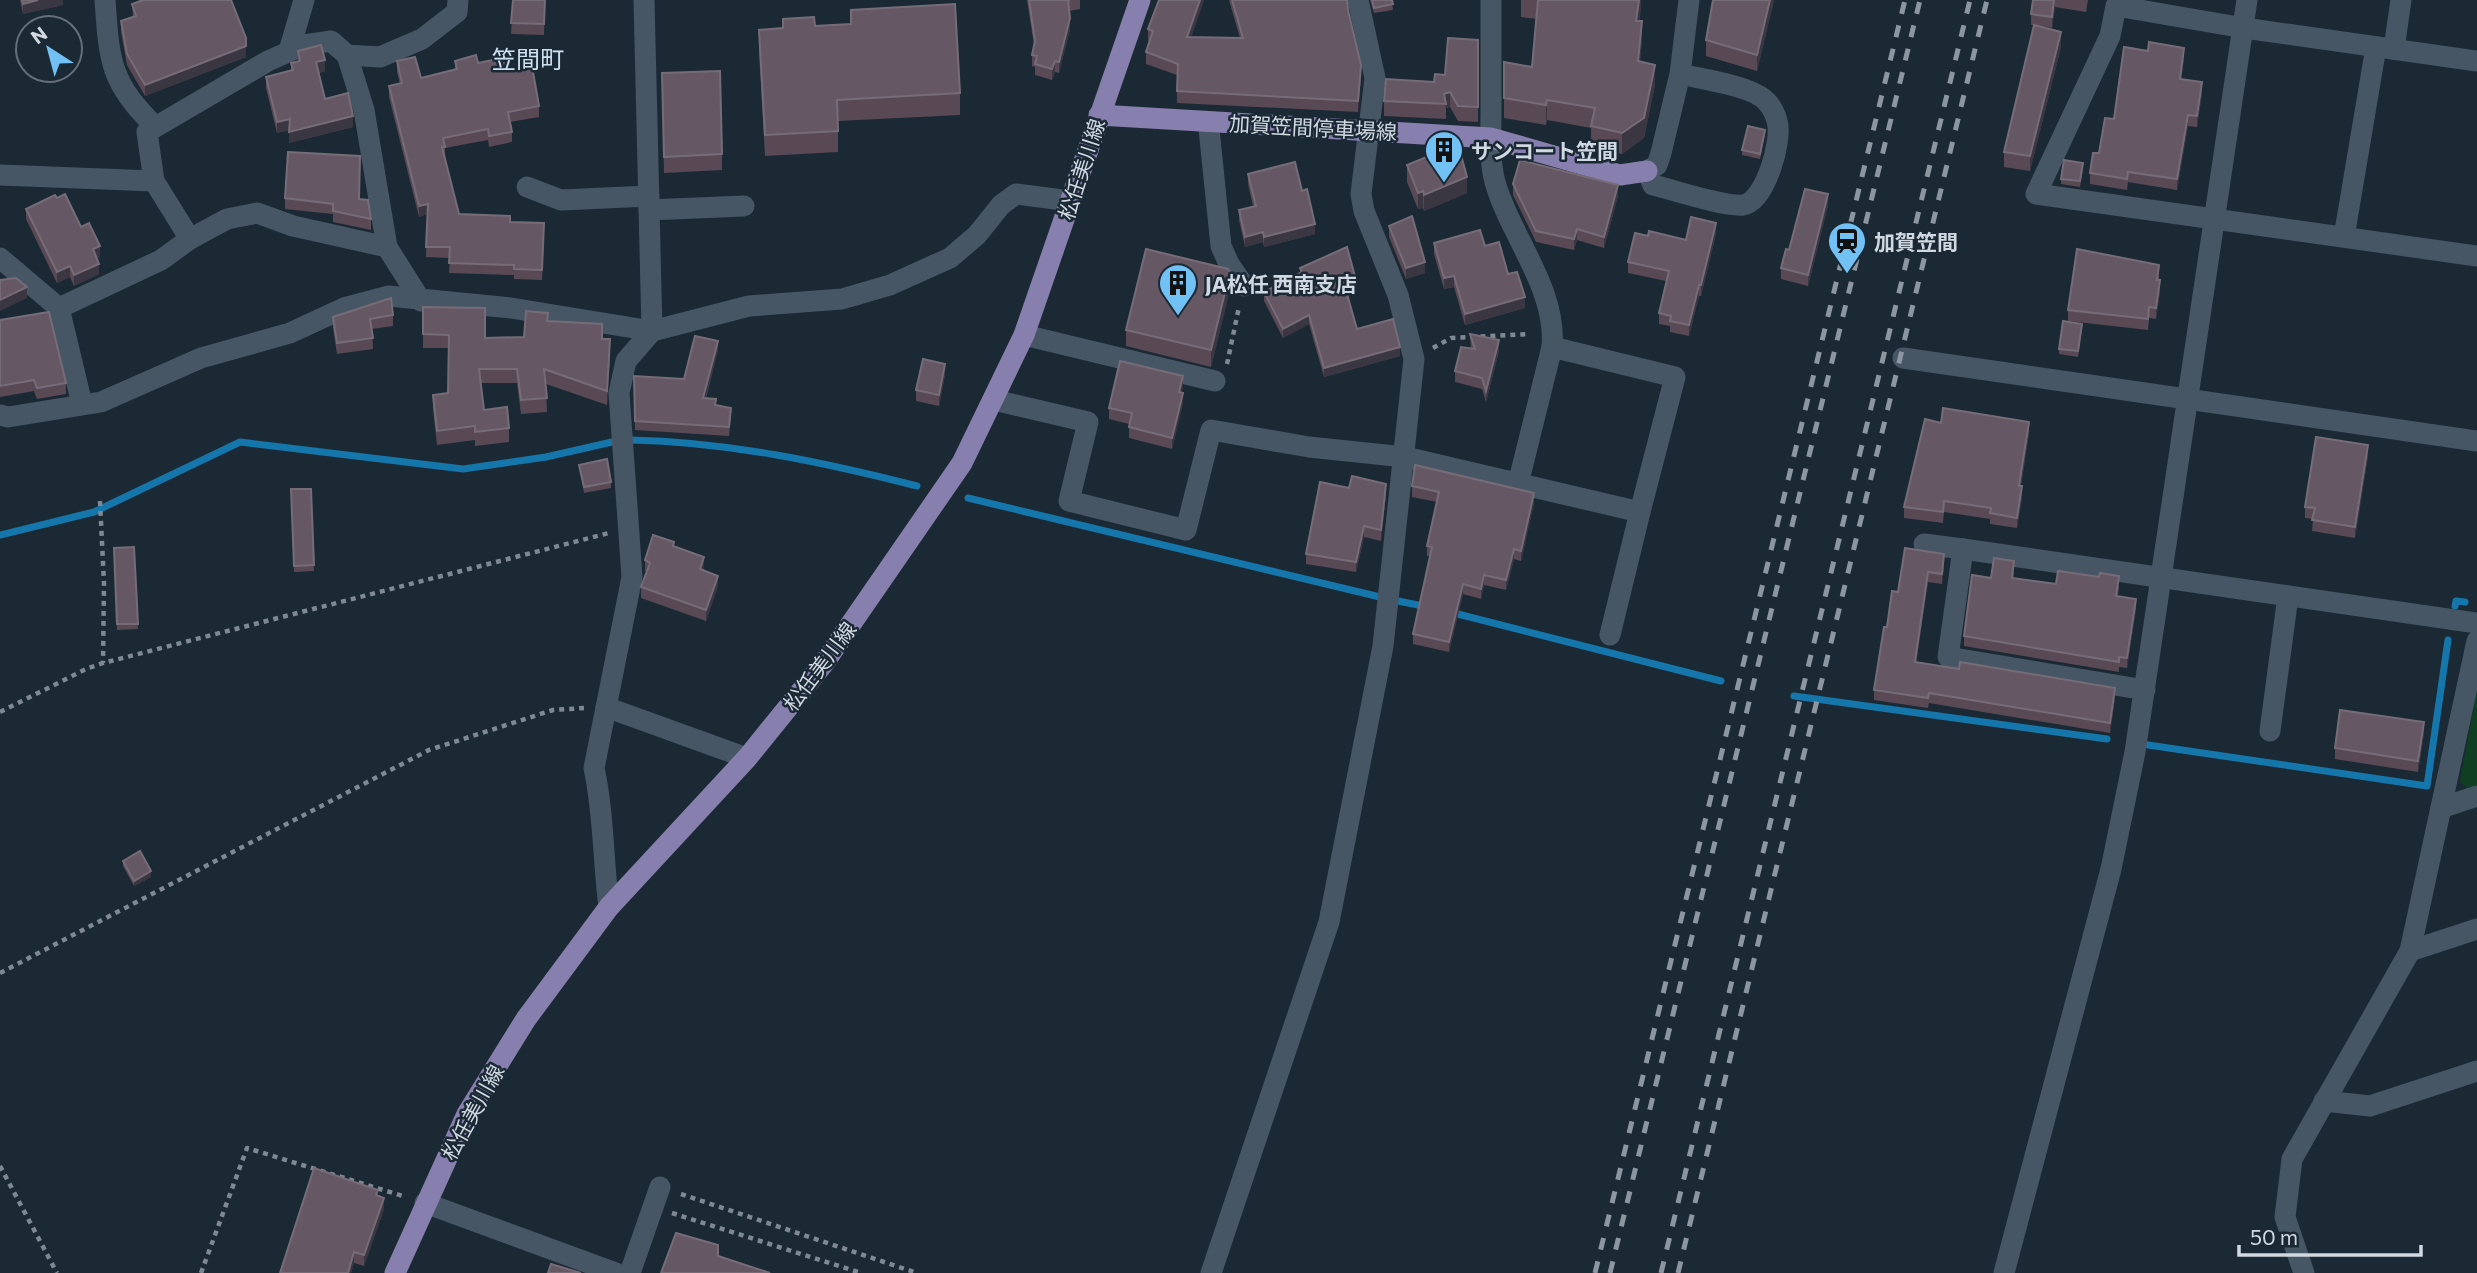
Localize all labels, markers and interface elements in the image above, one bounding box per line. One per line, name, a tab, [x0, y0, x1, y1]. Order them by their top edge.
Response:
north arrow	[14, 14, 84, 84]
text: N	[26, 21, 51, 48]
district label: 笠間町	[492, 44, 564, 73]
street label: 加賀笠間停車場線	[1228, 110, 1398, 144]
street label: 松任美川線	[1053, 115, 1109, 223]
building icon: サンコート笠間	[1423, 129, 1465, 184]
place label: サンコート笠間	[1471, 138, 1618, 163]
station icon: 加賀笠間	[1826, 220, 1868, 275]
place label: 加賀笠間	[1874, 229, 1958, 254]
building icon: JA松任 西南支店	[1157, 262, 1199, 317]
place label: JA松任 西南支店	[1205, 271, 1357, 296]
street label: 松任美川線	[777, 617, 861, 715]
street label: 松任美川線	[436, 1060, 508, 1164]
scale bar	[2239, 1214, 2421, 1258]
text: 50 m	[2250, 1224, 2298, 1249]

